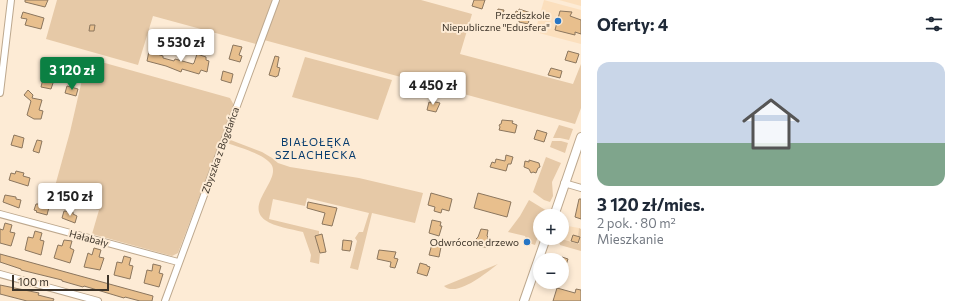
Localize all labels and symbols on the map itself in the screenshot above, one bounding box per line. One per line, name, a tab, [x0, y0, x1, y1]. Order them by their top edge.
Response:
place label: Przedszkole Niepubliczne "Edusfera"	[442, 9, 550, 33]
marker: Przedszkole Niepubliczne "Edusfera"	[553, 16, 563, 26]
pin: 5 530 zł	[140, 29, 222, 63]
pin: 3 120 zł	[31, 57, 113, 91]
pin: 4 450 zł	[392, 72, 474, 106]
street label: Zbyszka z Bogdańca	[199, 105, 241, 195]
district label: BIAŁOŁĘKA SZLACHECKA	[275, 135, 357, 161]
pin: 2 150 zł	[29, 183, 111, 217]
street label: Hałabały	[68, 227, 110, 249]
place label: Odwrócone drzewo	[430, 236, 519, 248]
marker: Odwrócone drzewo	[522, 237, 532, 247]
scale bar	[12, 273, 109, 292]

